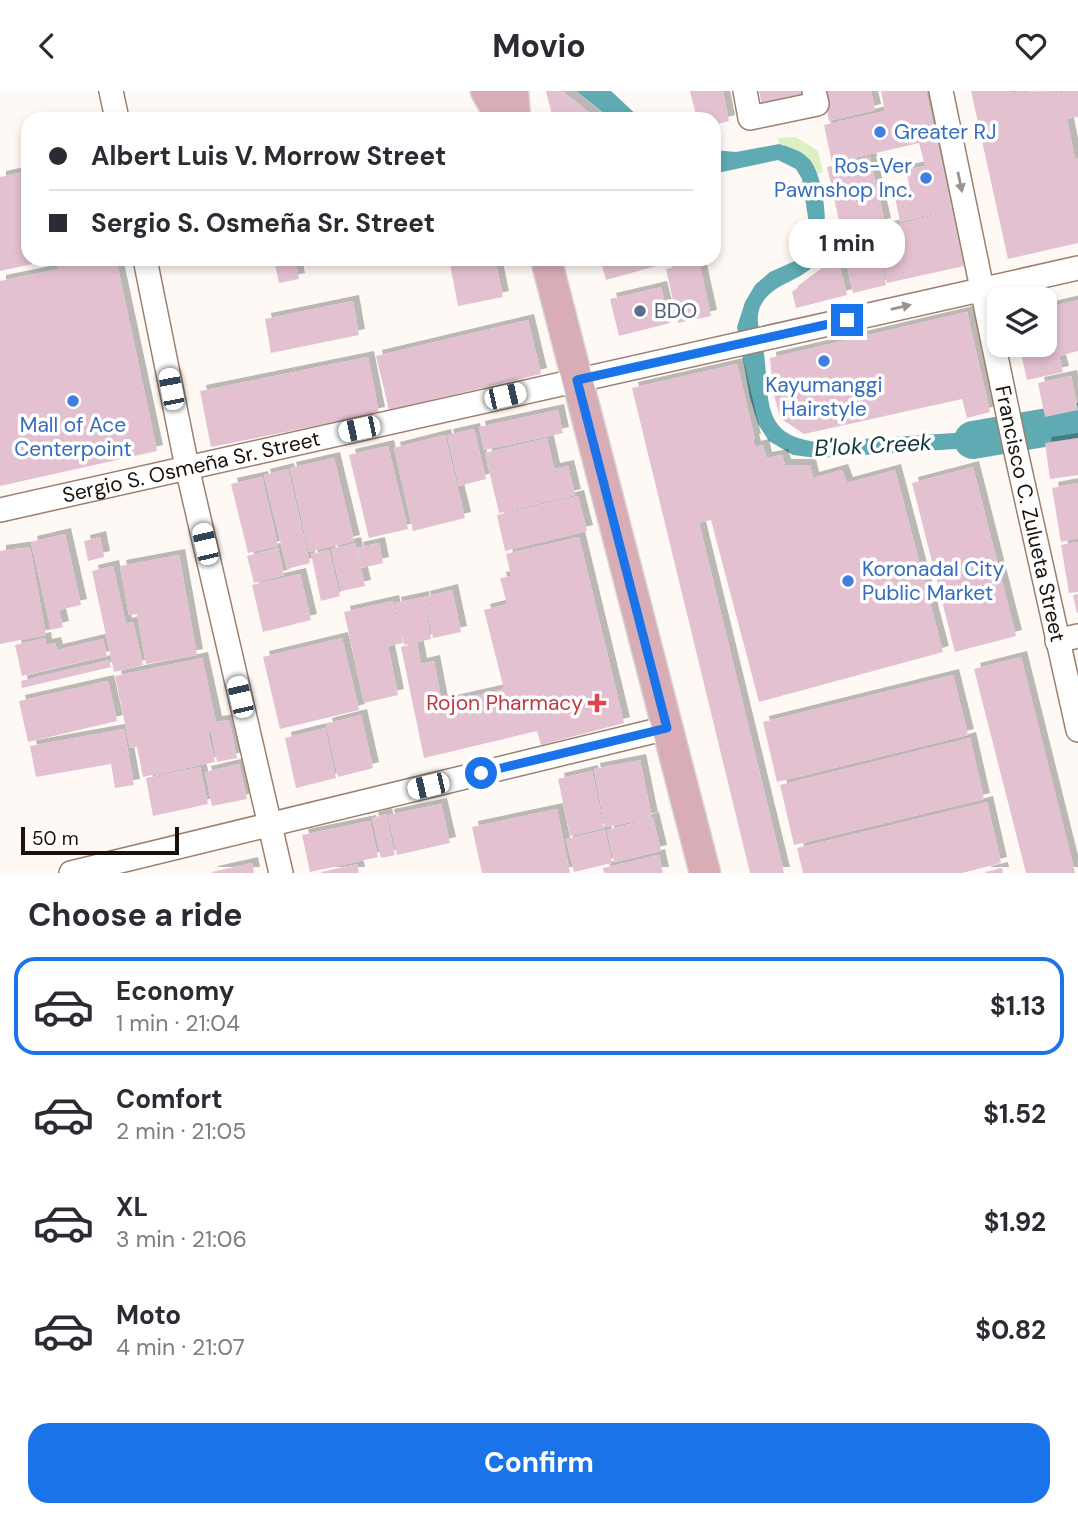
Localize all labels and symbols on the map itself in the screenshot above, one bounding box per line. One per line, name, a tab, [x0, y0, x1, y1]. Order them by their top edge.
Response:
place label: Greater RJ	[894, 118, 997, 146]
marker: Greater RJ	[872, 124, 888, 140]
place label: Ros-Ver Pawnshop Inc.	[774, 152, 912, 204]
marker: Ros-Ver Pawnshop Inc.	[918, 170, 934, 186]
one-way arrow	[954, 171, 965, 193]
callout: 1 min	[789, 219, 905, 267]
place label: BDO	[654, 297, 697, 325]
one-way arrow	[890, 302, 912, 313]
marker: BDO	[632, 303, 648, 319]
route end	[831, 304, 863, 336]
marker: Kayumanggi Hairstyle	[816, 353, 832, 369]
car	[157, 366, 186, 412]
place label: Kayumanggi Hairstyle	[765, 371, 883, 423]
car	[483, 381, 528, 411]
street label: Francisco C. Zulueta Street	[988, 383, 1072, 644]
marker: Mall of Ace Centerpoint	[65, 393, 81, 409]
place label: Mall of Ace Centerpoint	[14, 411, 132, 463]
car	[337, 414, 382, 444]
street label: Sergio S. Osmeña Sr. Street	[60, 425, 323, 510]
water label: B'lok Creek	[814, 427, 933, 463]
car	[191, 521, 220, 567]
place label: Koronadal City Public Market	[862, 555, 1005, 607]
marker: Koronadal City Public Market	[840, 573, 856, 589]
car	[226, 674, 255, 720]
place label: Rojon Pharmacy	[426, 689, 583, 717]
marker: Rojon Pharmacy	[589, 695, 605, 711]
route start	[465, 757, 497, 789]
car	[406, 771, 451, 801]
scale bar	[21, 824, 178, 856]

